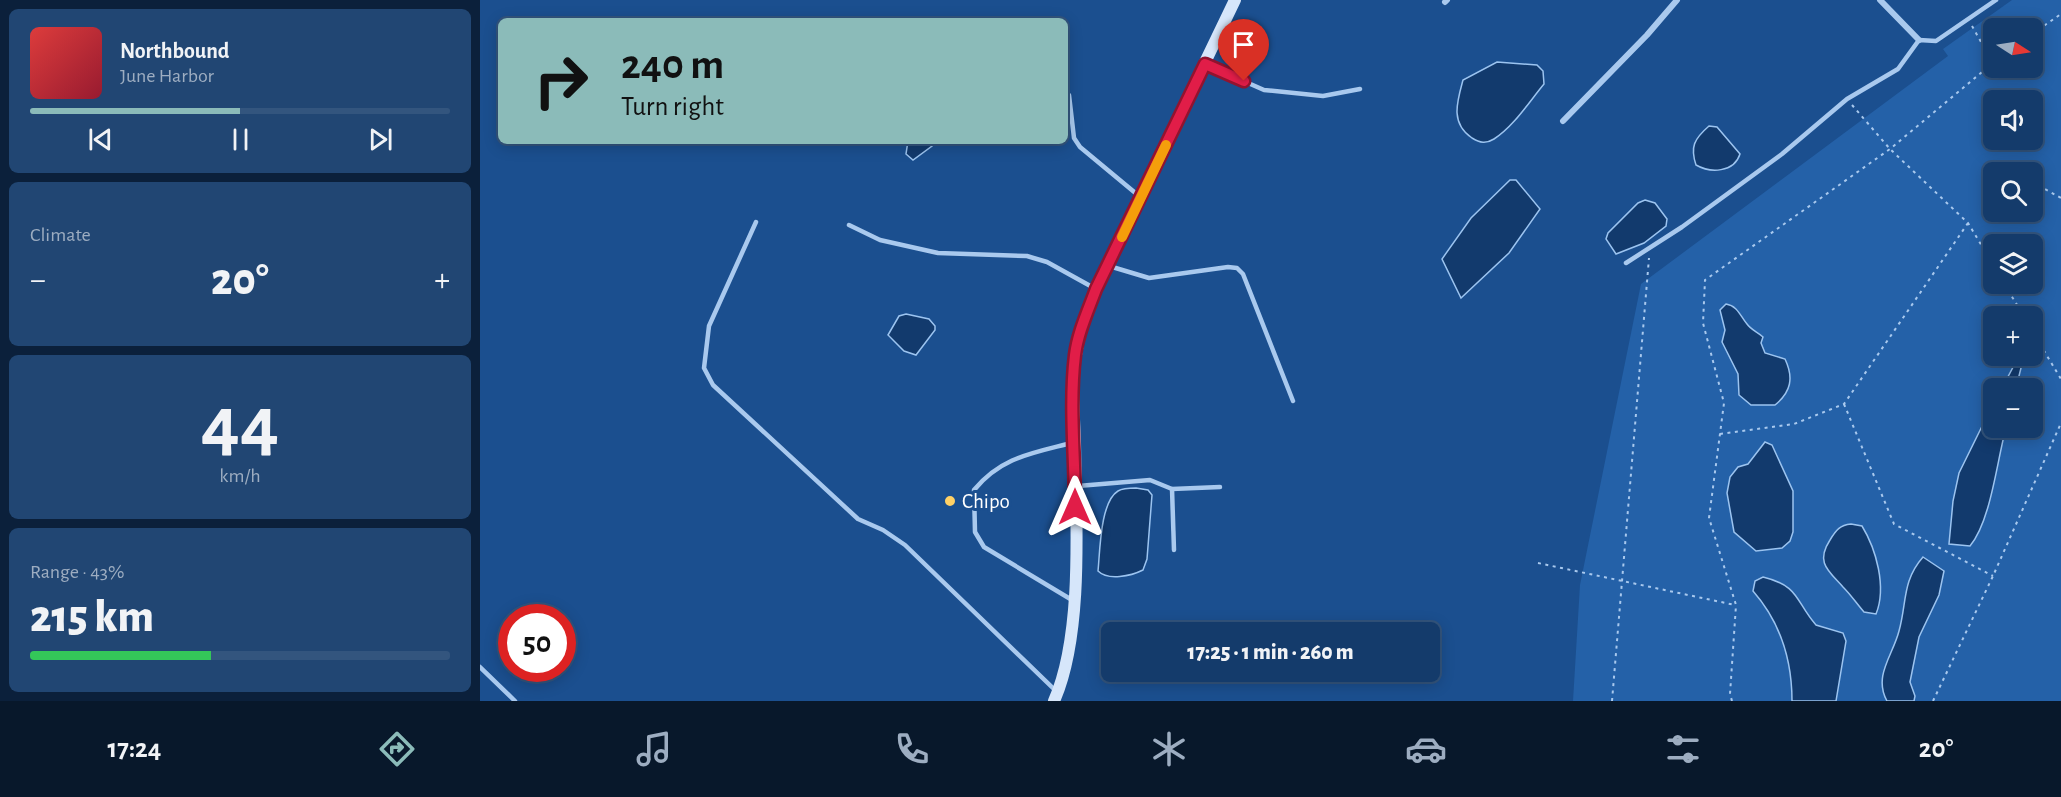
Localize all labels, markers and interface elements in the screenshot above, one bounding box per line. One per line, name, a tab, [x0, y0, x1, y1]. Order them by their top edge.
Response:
north arrow	[1983, 18, 2043, 78]
map controls	[1983, 18, 2043, 438]
pin	[1218, 19, 1269, 81]
icon: arrive	[1227, 28, 1260, 61]
text: Northbound	[120, 40, 229, 62]
icon: right	[522, 42, 600, 120]
text: 240 m	[621, 44, 724, 86]
text: June Harbor	[120, 66, 214, 86]
button: sound	[1983, 90, 2043, 150]
text: Turn right	[621, 93, 724, 120]
icon: previous	[84, 123, 117, 156]
icon: pause	[224, 123, 257, 156]
icon: next	[364, 123, 397, 156]
button: search	[1983, 162, 2043, 222]
text: Climate	[30, 225, 91, 245]
button: layers	[1983, 234, 2043, 294]
text: 20°	[211, 258, 269, 303]
text: −	[30, 264, 46, 297]
text: +	[434, 264, 450, 297]
button: +	[1983, 306, 2043, 366]
button: −	[1983, 378, 2043, 438]
text: 44	[201, 386, 279, 464]
text: km/h	[219, 466, 261, 486]
position arrow	[1043, 475, 1107, 539]
place label: Chipo	[962, 491, 1010, 512]
marker: Chipo	[943, 494, 957, 508]
text: Range · 43%	[30, 562, 125, 582]
text: 215 km	[30, 595, 154, 640]
speed limit sign: 50	[498, 604, 576, 682]
text: 17:25 · 1 min · 260 m	[1187, 641, 1354, 663]
icon: directions	[376, 728, 418, 770]
icon: music	[633, 728, 675, 770]
icon: phone	[891, 728, 933, 770]
icon: climate	[1148, 728, 1190, 770]
icon: car	[1405, 728, 1447, 770]
icon: filters	[1662, 728, 1704, 770]
text: 17:24	[108, 735, 161, 762]
text: 20°	[1919, 735, 1953, 762]

